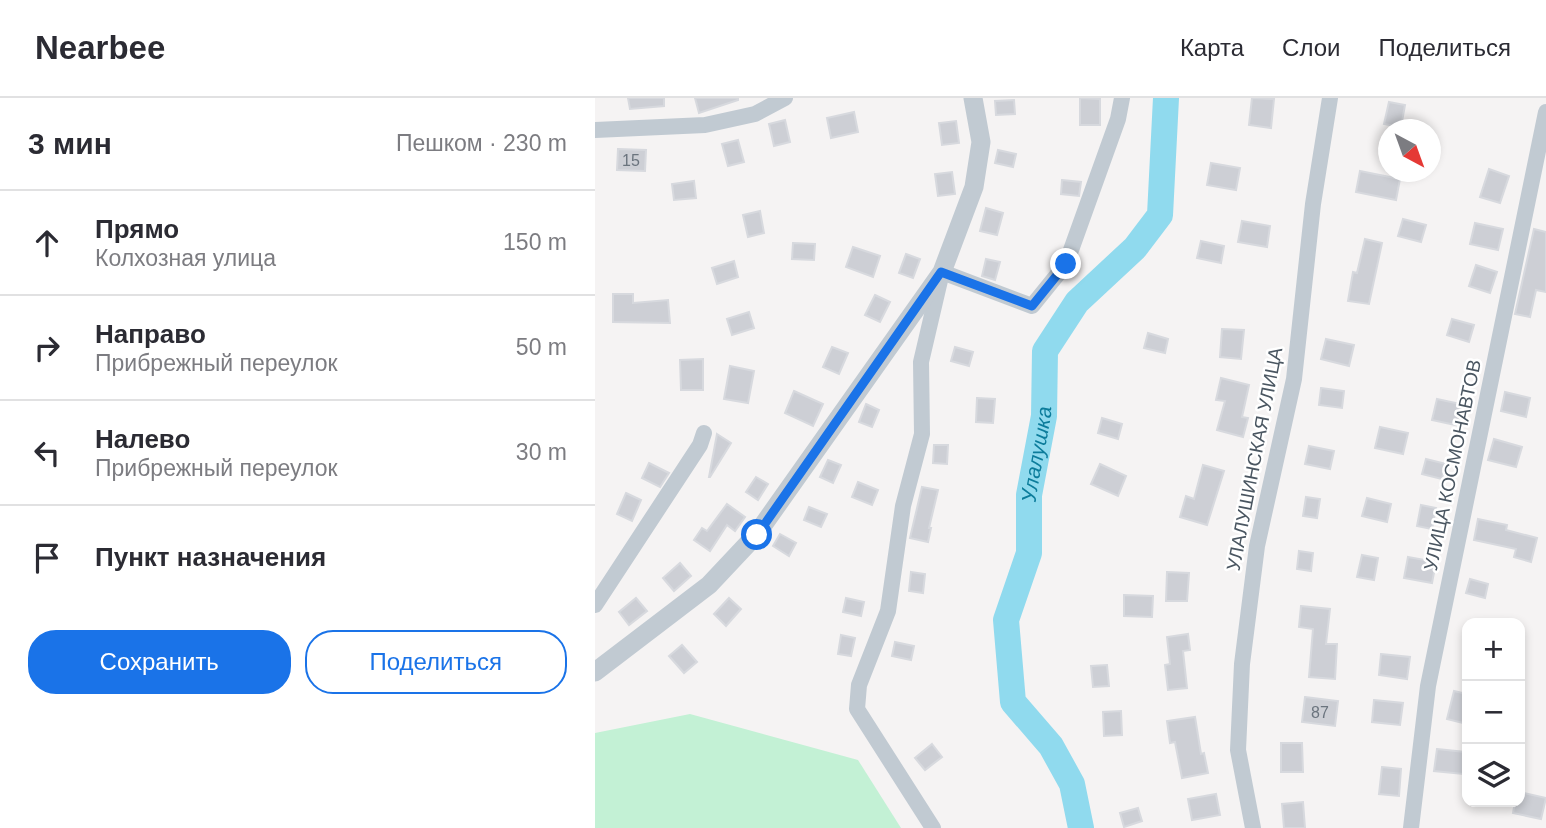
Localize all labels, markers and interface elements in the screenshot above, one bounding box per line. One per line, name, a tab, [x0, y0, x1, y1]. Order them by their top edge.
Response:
text: Nearbee	[35, 29, 165, 66]
text: Карта	[1180, 34, 1244, 61]
text: Слои	[1282, 34, 1340, 61]
text: Поделиться	[1378, 34, 1511, 61]
north arrow	[1378, 119, 1441, 182]
text: 3 мин	[28, 127, 112, 160]
text: Пешком · 230 m	[396, 130, 567, 156]
house number: 15	[622, 152, 640, 169]
text: Прямо	[95, 214, 179, 244]
icon: ahead	[28, 224, 66, 262]
text: 150 m	[503, 229, 567, 255]
text: Колхозная улица	[95, 245, 276, 271]
route end	[1050, 248, 1081, 279]
text: Направо	[95, 319, 206, 349]
icon: right	[28, 329, 66, 367]
text: 50 m	[516, 334, 567, 360]
street label: УЛАЛУШИНСКАЯ УЛИЦА	[1223, 345, 1287, 573]
text: Прибрежный переулок	[95, 350, 338, 376]
street label: УЛИЦА КОСМОНАВТОВ	[1420, 358, 1485, 573]
water label: Улалушка	[1017, 406, 1055, 503]
text: Налево	[95, 424, 190, 454]
icon: left	[28, 434, 66, 472]
text: 30 m	[516, 439, 567, 465]
text: Прибрежный переулок	[95, 455, 338, 481]
route start	[741, 519, 772, 550]
icon: arrive	[28, 539, 66, 577]
text: Пункт назначения	[95, 542, 326, 572]
map controls	[1462, 618, 1525, 807]
button: +	[1462, 618, 1525, 681]
button: Сохранить	[28, 630, 291, 694]
button: Поделиться	[305, 630, 567, 694]
button: −	[1462, 681, 1525, 744]
house number: 87	[1311, 704, 1329, 721]
button: layers	[1462, 744, 1525, 807]

